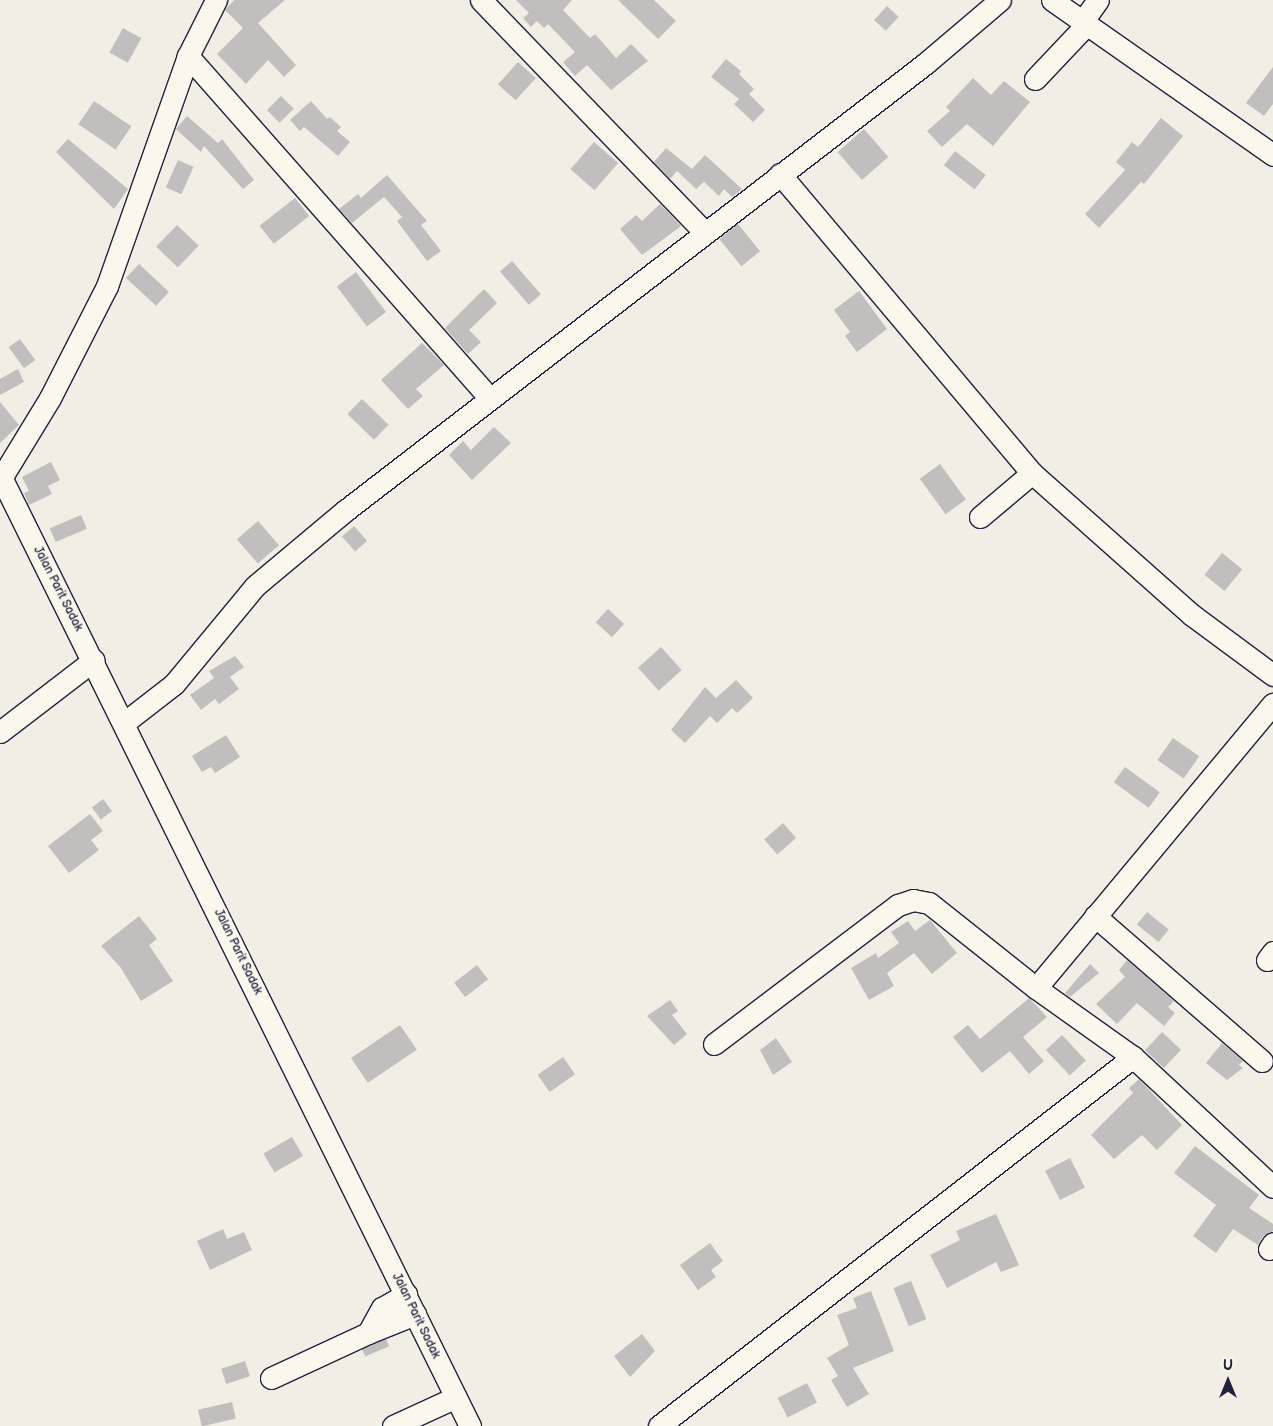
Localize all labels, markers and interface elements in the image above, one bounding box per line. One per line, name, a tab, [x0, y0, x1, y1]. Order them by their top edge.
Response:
street label: Jalan Parit Sadak	[30, 544, 86, 634]
street label: Jalan Parit Sadak	[211, 907, 265, 997]
street label: Jalan Parit Sadak	[389, 1271, 443, 1361]
north arrow	[1203, 1356, 1253, 1406]
text: U	[1223, 1357, 1233, 1374]

